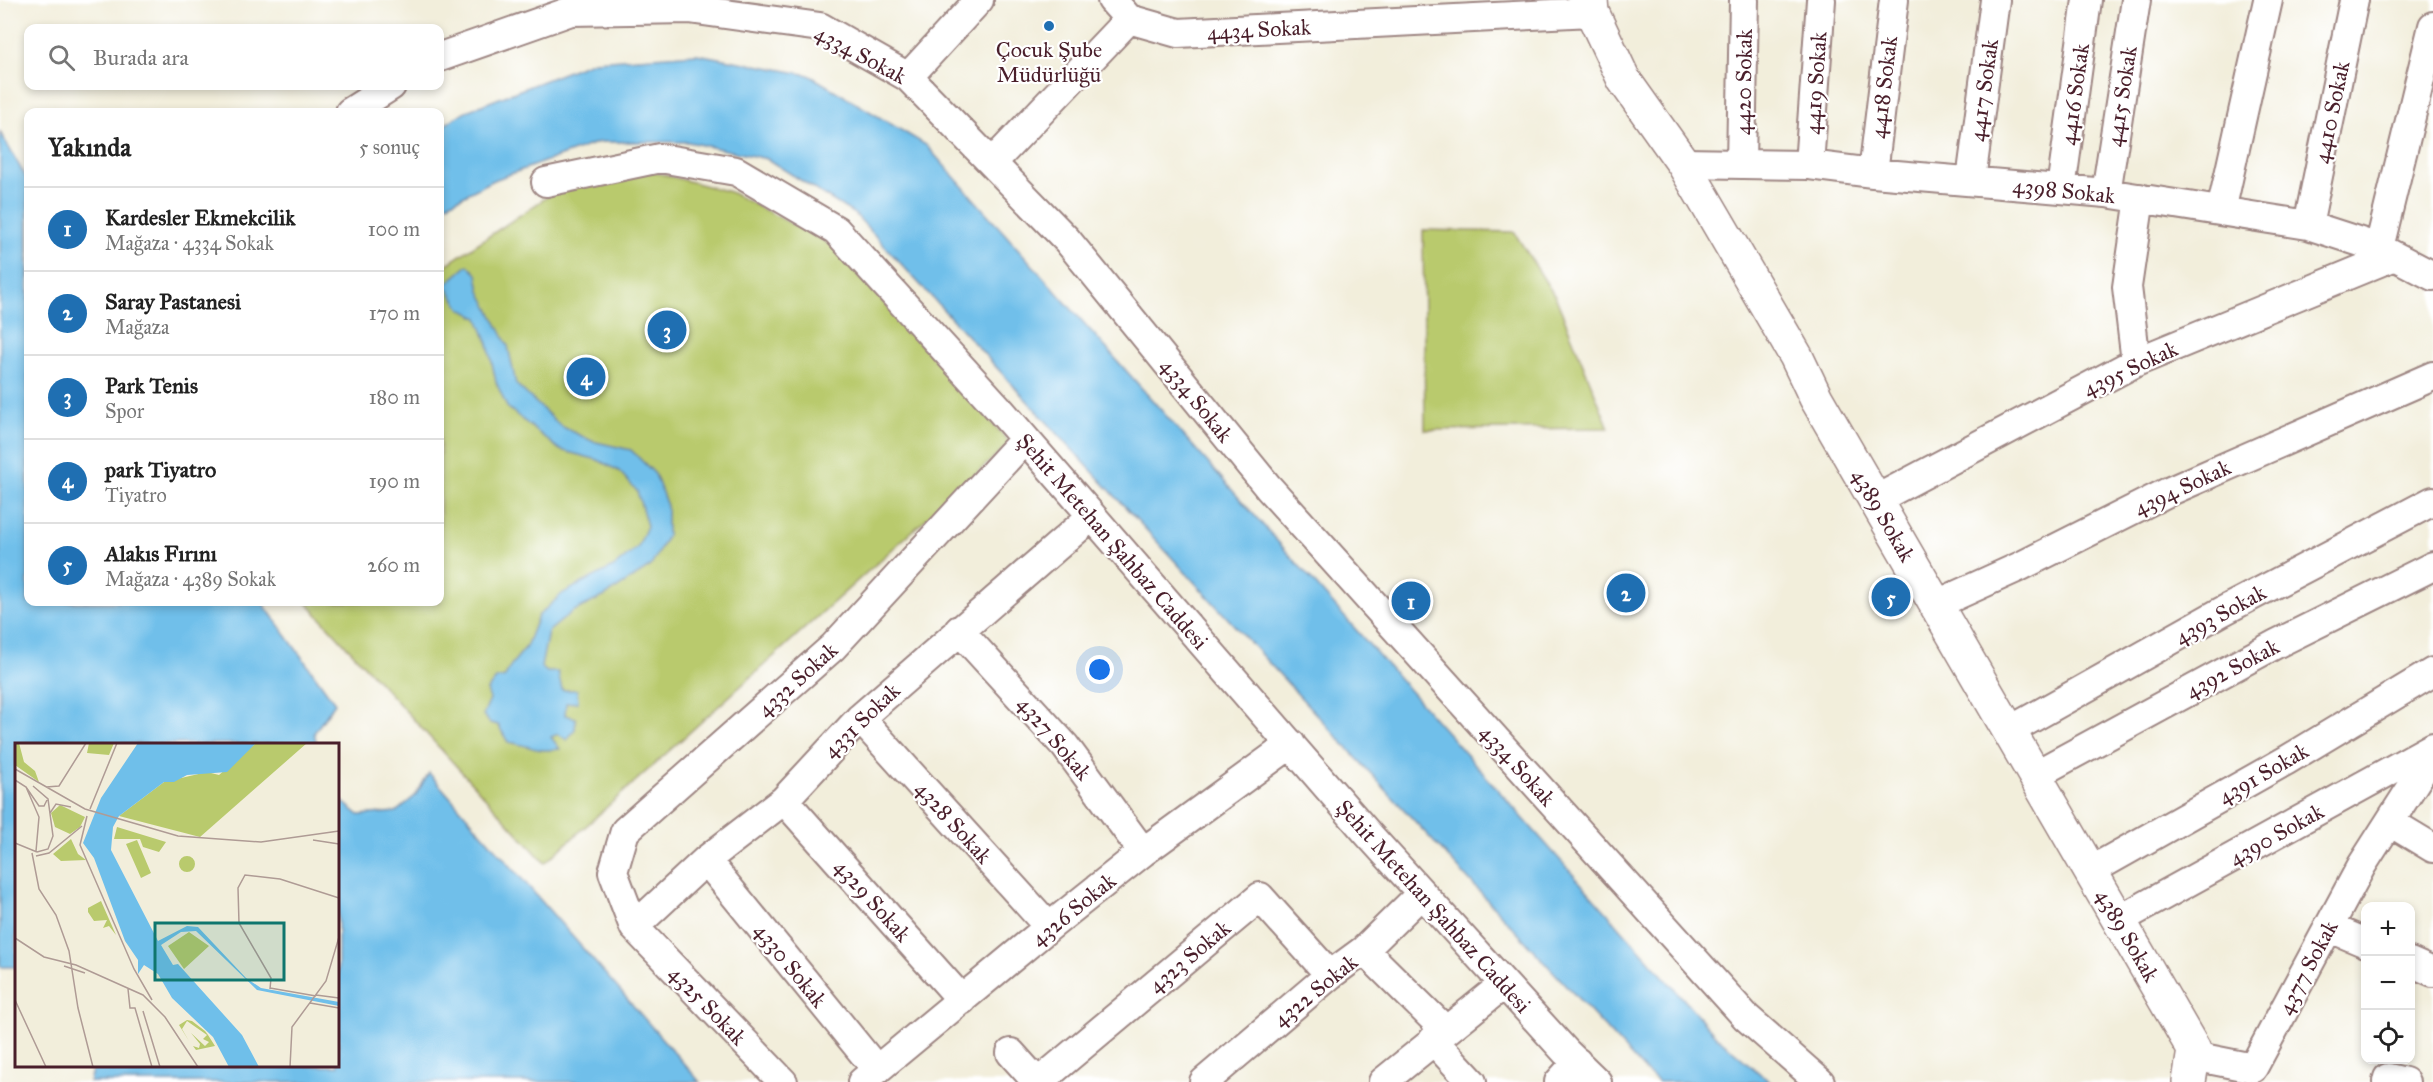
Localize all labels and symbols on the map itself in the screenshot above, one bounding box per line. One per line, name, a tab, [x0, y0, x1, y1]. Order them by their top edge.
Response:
street label: 4434 Sokak	[1206, 13, 1312, 46]
street label: 4334 Sokak	[810, 19, 912, 90]
marker: Çocuk Şube Müdürlüğü	[1042, 19, 1056, 33]
street label: 4420 Sokak	[1729, 28, 1758, 135]
street label: 4419 Sokak	[1798, 30, 1833, 135]
street label: 4418 Sokak	[1864, 33, 1903, 140]
place label: Çocuk Şube Müdürlüğü	[996, 36, 1102, 88]
street label: 4417 Sokak	[1963, 36, 2004, 143]
street label: 4416 Sokak	[2054, 41, 2095, 147]
street label: 4415 Sokak	[2100, 43, 2143, 148]
street label: 4410 Sokak	[2307, 58, 2356, 166]
street label: 4398 Sokak	[2011, 172, 2117, 209]
pin: 3	[648, 308, 686, 352]
street label: 4395 Sokak	[2079, 334, 2183, 402]
street label: 4334 Sokak	[1155, 353, 1239, 448]
pin: 4	[566, 354, 606, 400]
street label: Şehit Metehan Şahbaz Caddesi	[1011, 428, 1214, 655]
street label: 4394 Sokak	[2130, 453, 2235, 522]
street label: 4389 Sokak	[1846, 464, 1921, 567]
pin: 2	[1606, 570, 1646, 616]
pin: 5	[1872, 574, 1910, 620]
pin: 1	[1392, 578, 1430, 624]
street label: 4393 Sokak	[2170, 578, 2271, 650]
street label: 4392 Sokak	[2181, 632, 2284, 704]
street label: 4332 Sokak	[752, 636, 844, 723]
your location	[1085, 655, 1114, 684]
street label: 4331 Sokak	[817, 676, 906, 764]
street label: 4327 Sokak	[1012, 691, 1098, 786]
street label: 4334 Sokak	[1474, 719, 1562, 812]
street label: 4391 Sokak	[2213, 736, 2314, 810]
inset map	[15, 743, 339, 1067]
street label: 4328 Sokak	[910, 775, 998, 870]
street label: Şehit Metehan Şahbaz Caddesi	[1331, 794, 1537, 1019]
street label: 4390 Sokak	[2224, 797, 2329, 871]
street label: 4329 Sokak	[828, 853, 917, 948]
street label: 4326 Sokak	[1025, 866, 1122, 952]
street label: 4389 Sokak	[2090, 884, 2165, 987]
street label: 4323 Sokak	[1143, 914, 1236, 999]
street label: 4377 Sokak	[2271, 915, 2344, 1019]
street label: 4330 Sokak	[748, 918, 833, 1014]
street label: 4322 Sokak	[1268, 948, 1364, 1033]
street label: 4325 Sokak	[663, 960, 753, 1051]

